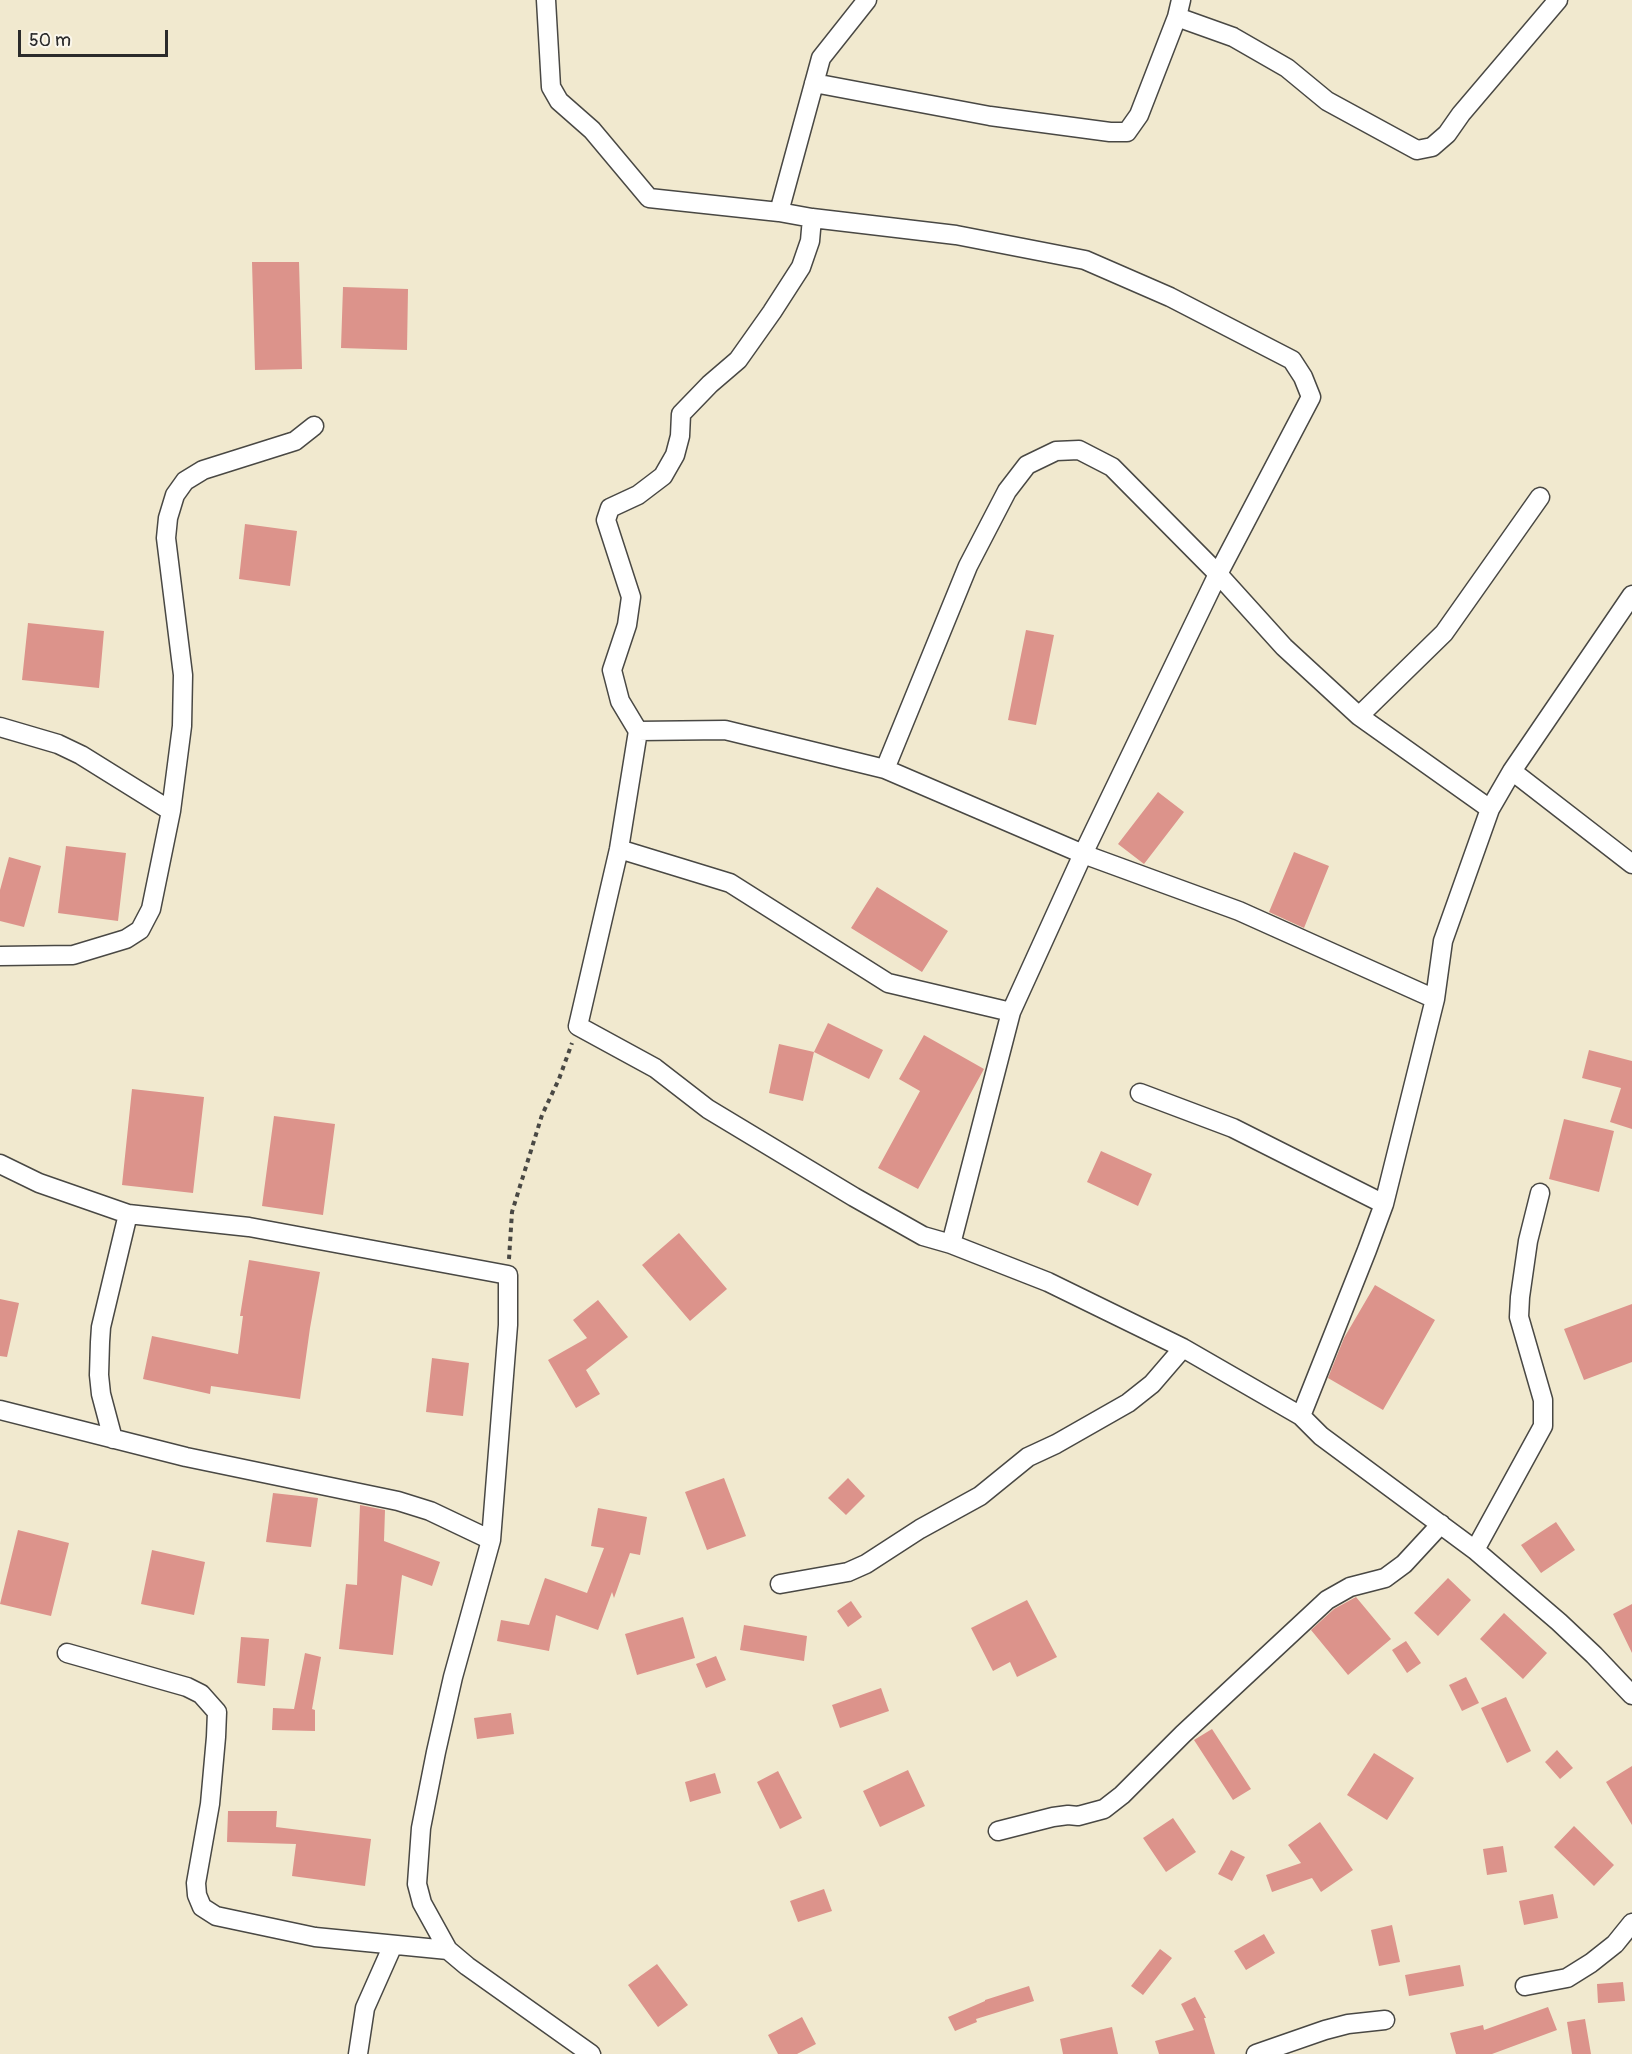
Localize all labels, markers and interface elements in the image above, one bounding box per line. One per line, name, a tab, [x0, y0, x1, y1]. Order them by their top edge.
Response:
scale bar	[21, 18, 171, 56]
text: 50 m	[29, 29, 71, 52]

